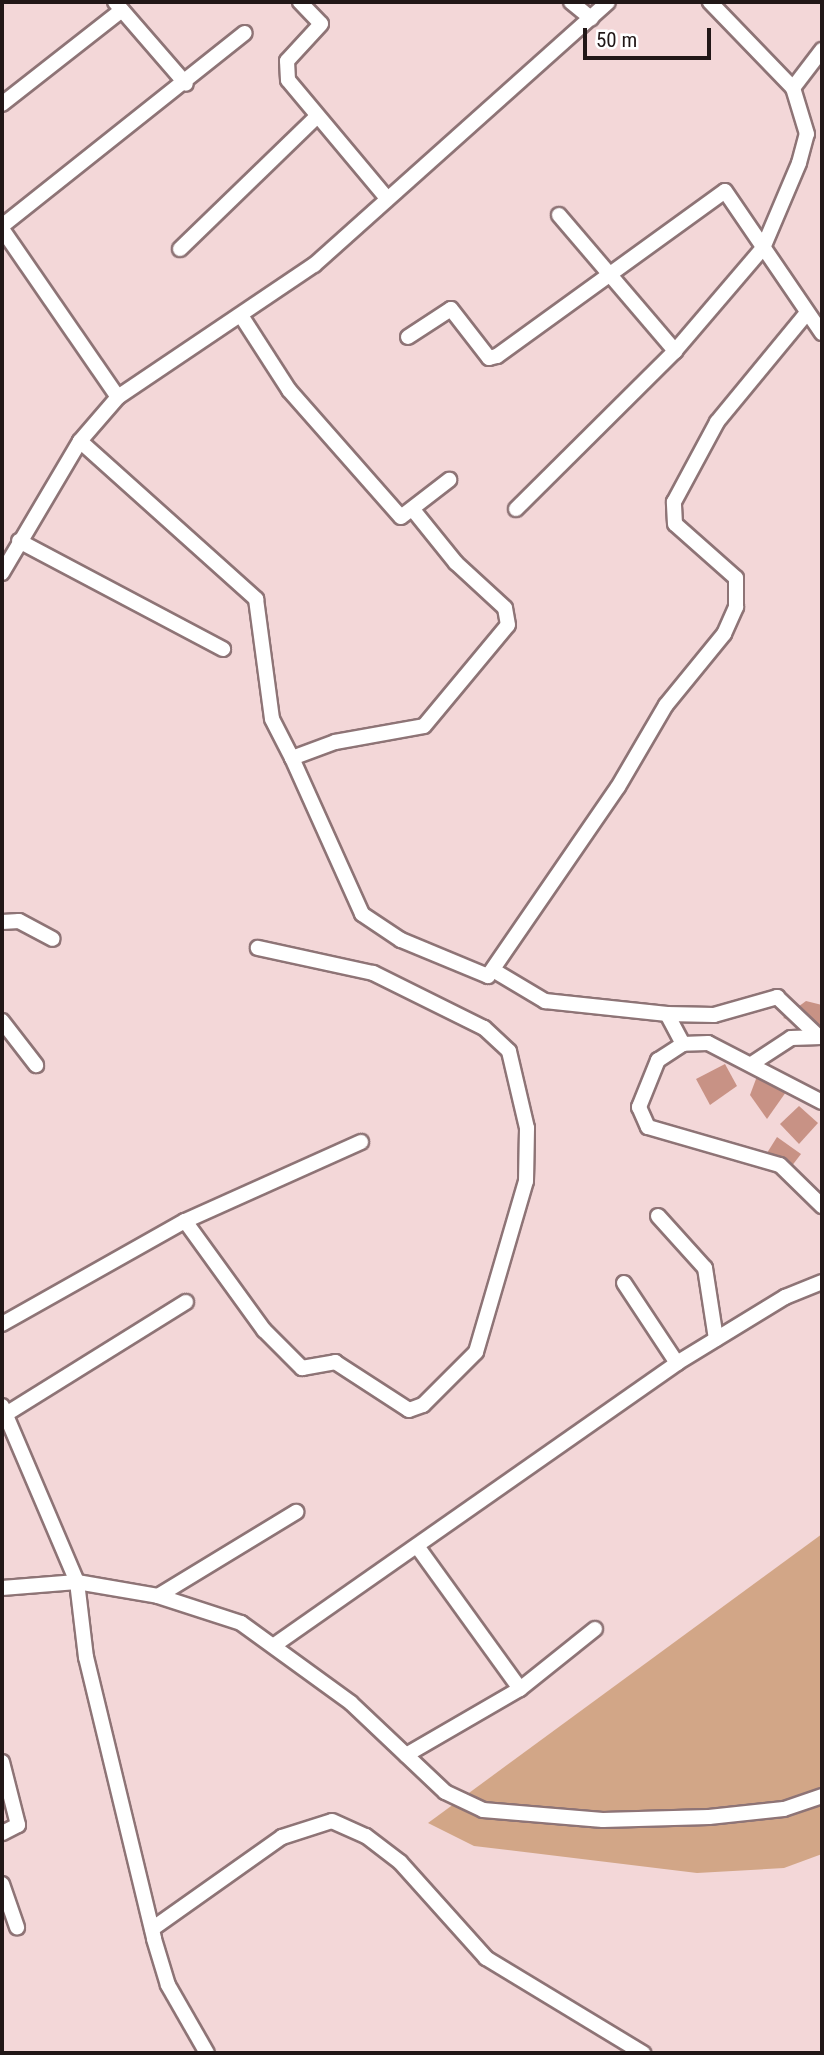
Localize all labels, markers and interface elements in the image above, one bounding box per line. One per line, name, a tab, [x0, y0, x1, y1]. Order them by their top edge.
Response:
scale bar	[586, 14, 714, 58]
text: 50 m	[596, 28, 637, 52]

